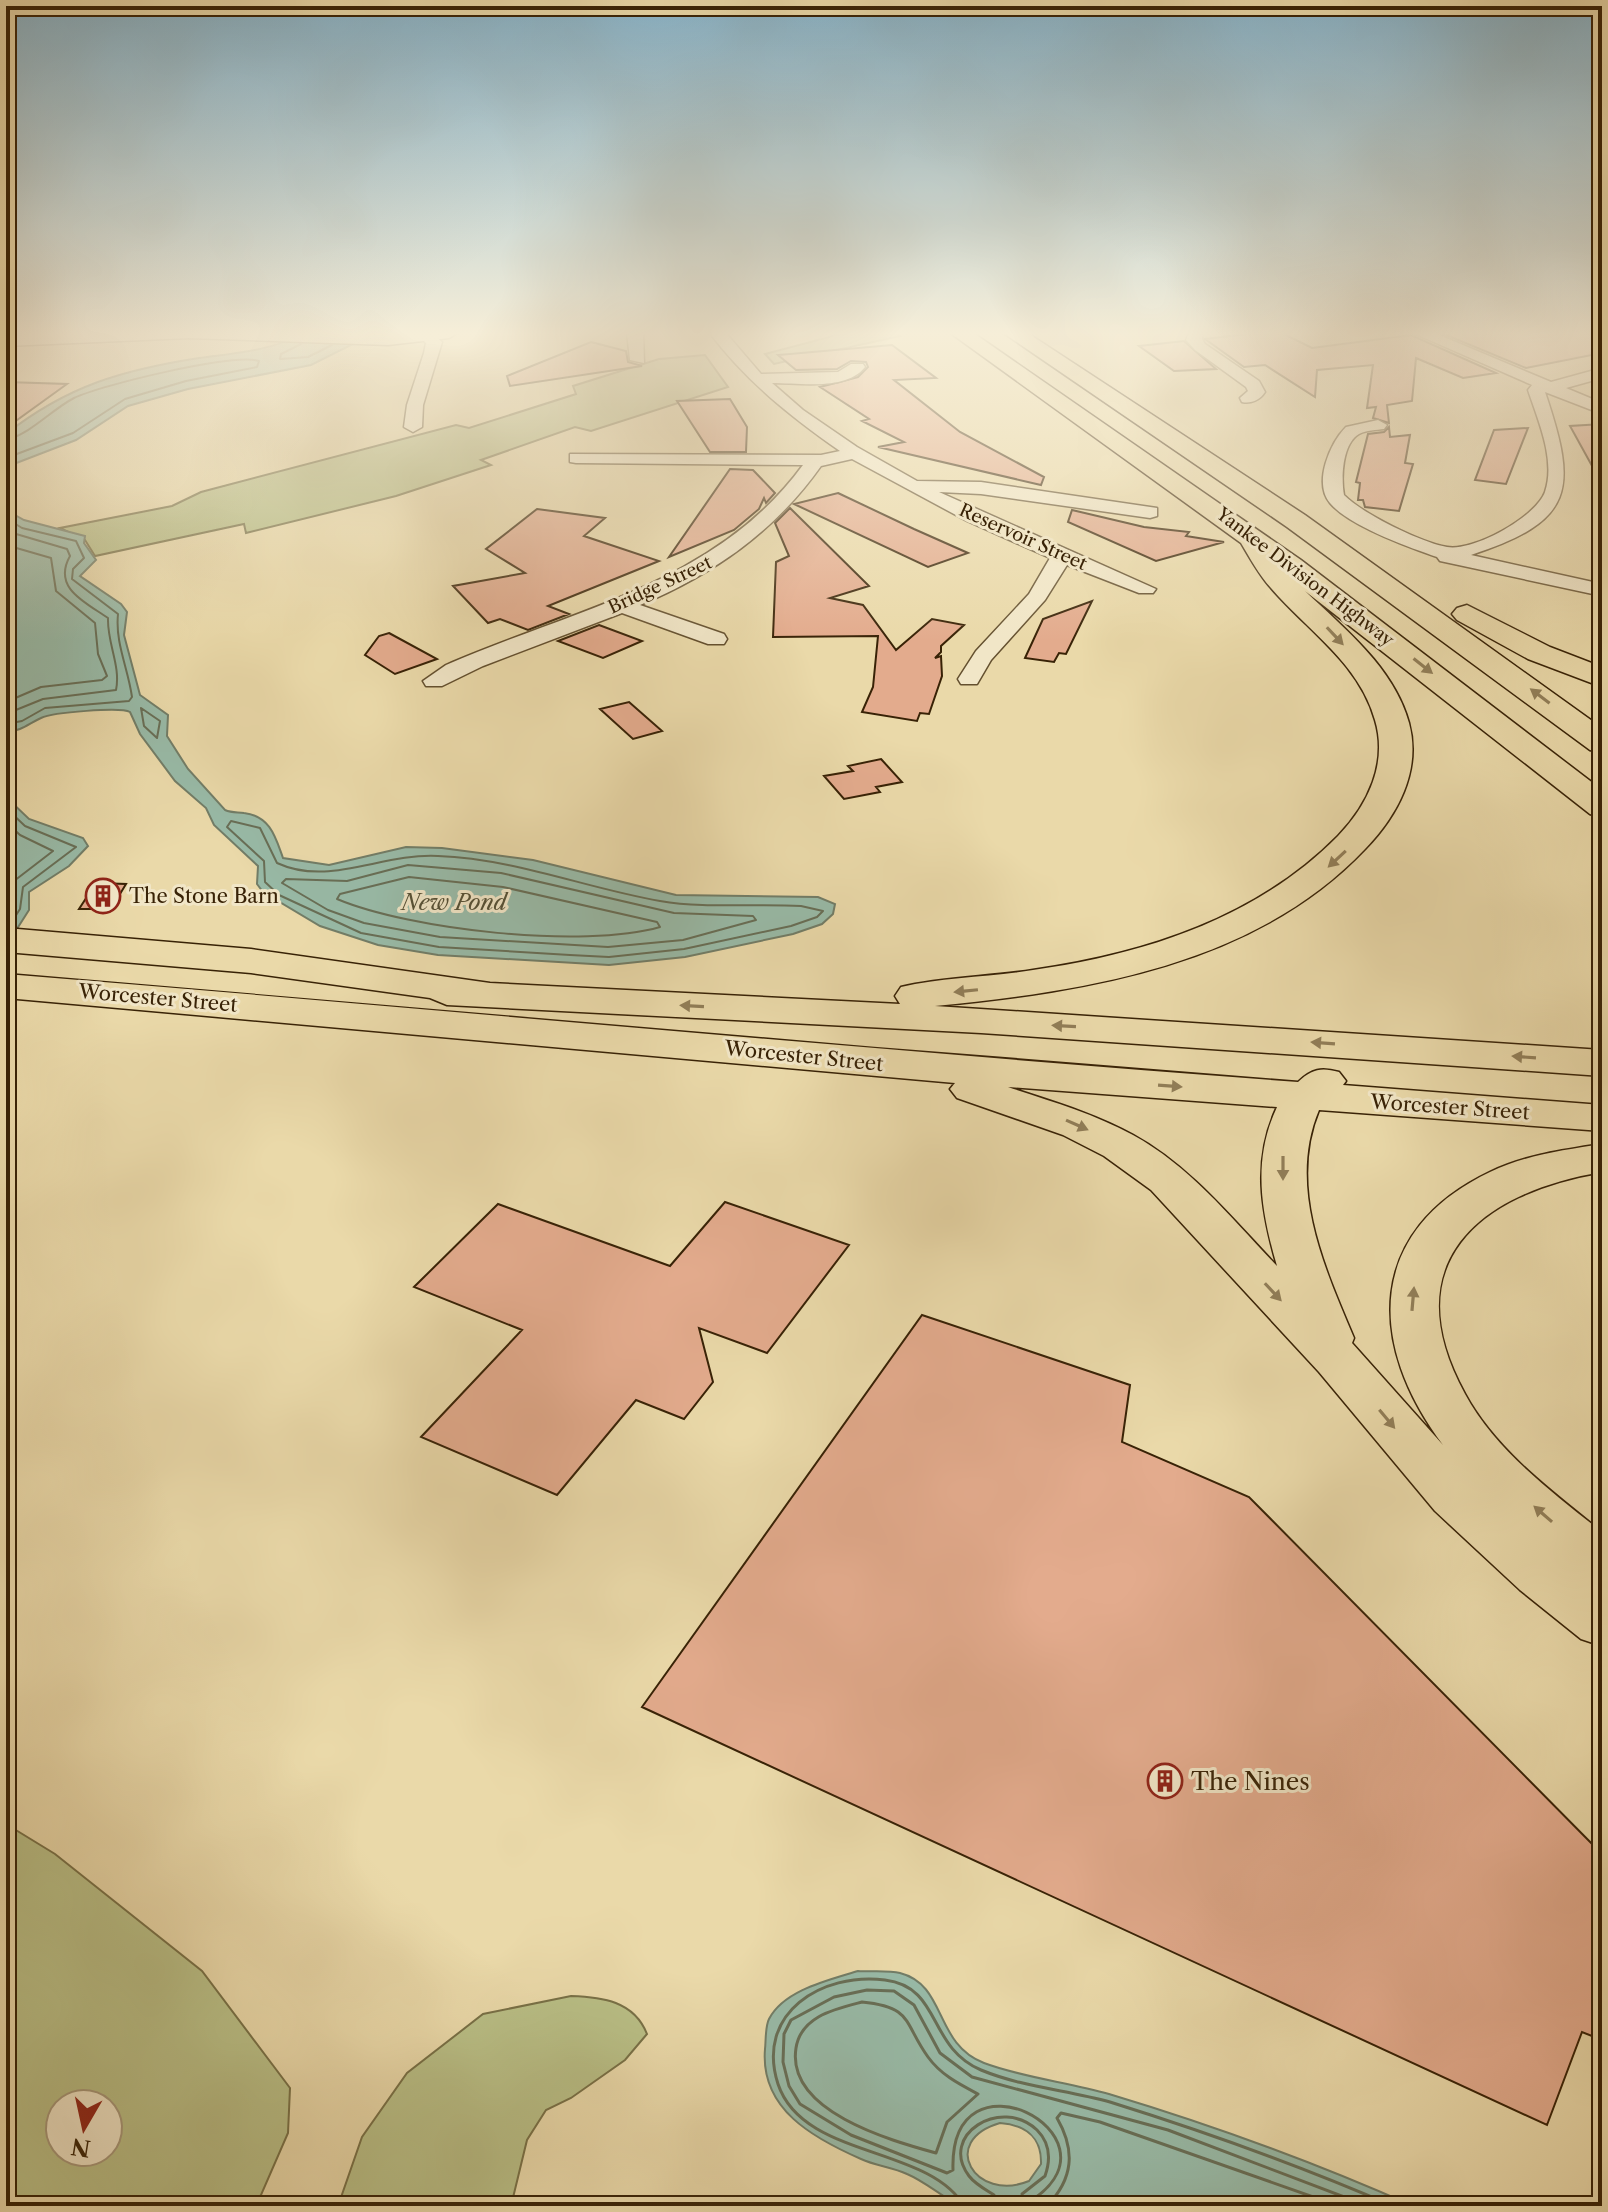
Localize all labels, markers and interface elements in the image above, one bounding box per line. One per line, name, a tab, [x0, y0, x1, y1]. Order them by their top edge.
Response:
street label: Reservoir Street	[956, 499, 1091, 575]
street label: Yankee Division Highway	[1211, 502, 1399, 652]
street label: Bridge Street	[605, 551, 716, 619]
one-way arrow	[1325, 626, 1343, 645]
one-way arrow	[1413, 657, 1433, 673]
one-way arrow	[1529, 689, 1550, 705]
one-way arrow	[1328, 850, 1347, 868]
building icon: The Stone Barn	[84, 877, 122, 915]
place label: The Stone Barn	[129, 884, 279, 908]
water label: New Pond	[400, 889, 508, 916]
street label: Worcester Street	[77, 979, 238, 1017]
one-way arrow	[953, 984, 978, 997]
one-way arrow	[679, 999, 704, 1012]
one-way arrow	[1051, 1019, 1076, 1032]
street label: Worcester Street	[723, 1036, 884, 1076]
one-way arrow	[1310, 1036, 1335, 1049]
one-way arrow	[1511, 1050, 1536, 1063]
one-way arrow	[1158, 1080, 1183, 1093]
street label: Worcester Street	[1369, 1089, 1530, 1125]
one-way arrow	[1066, 1118, 1089, 1131]
one-way arrow	[1277, 1156, 1289, 1181]
one-way arrow	[1263, 1283, 1281, 1302]
one-way arrow	[1407, 1286, 1420, 1311]
one-way arrow	[1378, 1409, 1395, 1429]
one-way arrow	[1533, 1506, 1553, 1523]
building icon: The Nines	[1146, 1762, 1184, 1800]
place label: The Nines	[1191, 1767, 1310, 1796]
north arrow	[44, 2088, 124, 2168]
text: N	[69, 2132, 93, 2162]

